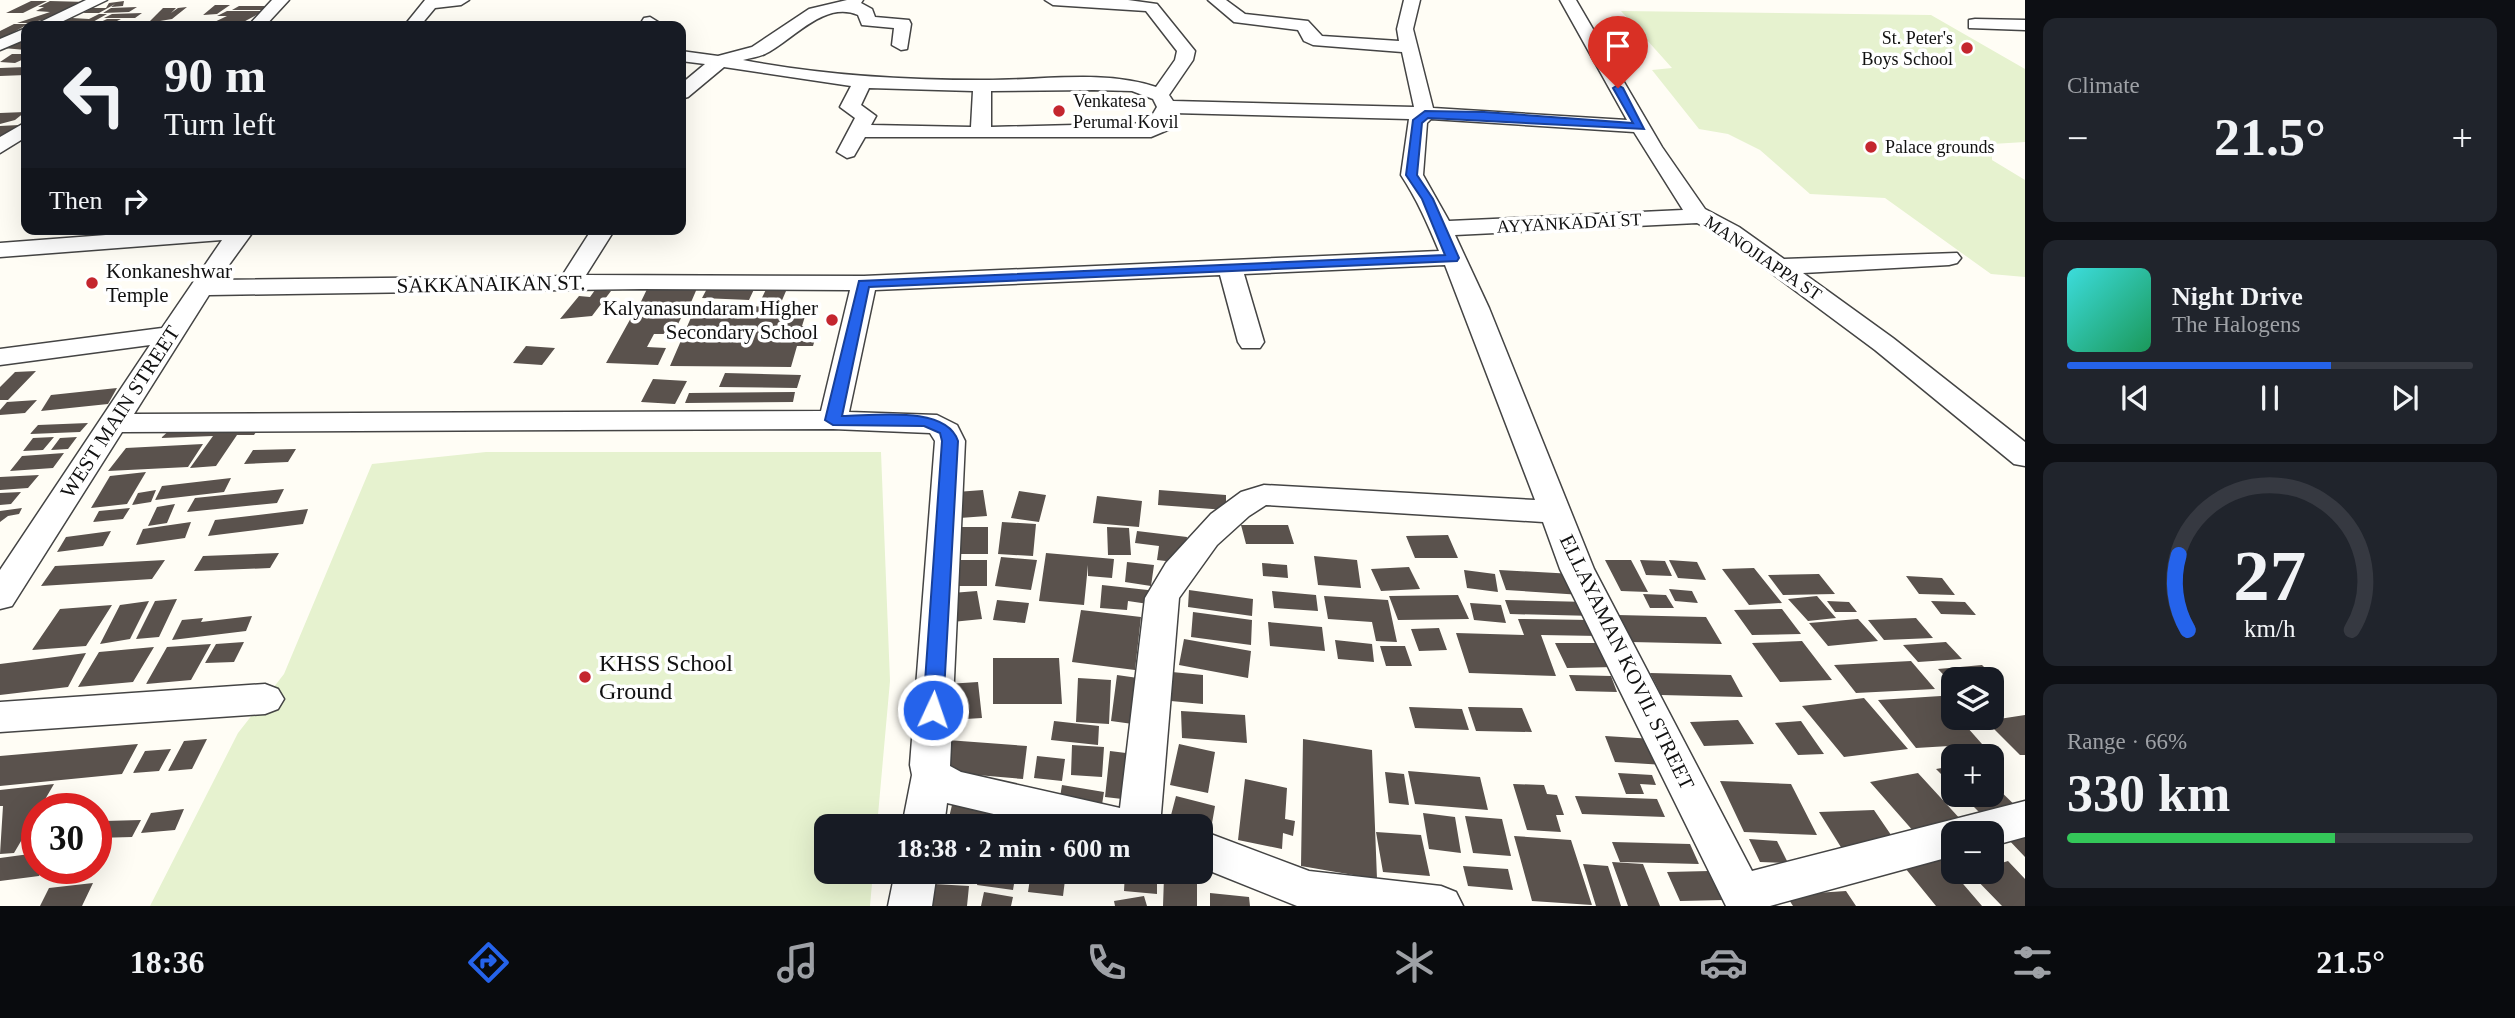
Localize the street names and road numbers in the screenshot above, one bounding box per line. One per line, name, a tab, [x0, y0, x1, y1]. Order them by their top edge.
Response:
street label: AYYANKADAI ST	[1496, 209, 1642, 237]
street label: MANOJIAPPA ST	[1701, 211, 1825, 305]
street label: SAKKANAIKAN ST.	[396, 270, 586, 298]
street label: WEST MAIN STREET	[55, 321, 185, 503]
street label: ELLAYAMAN KOVIL STREET	[1555, 531, 1699, 794]

